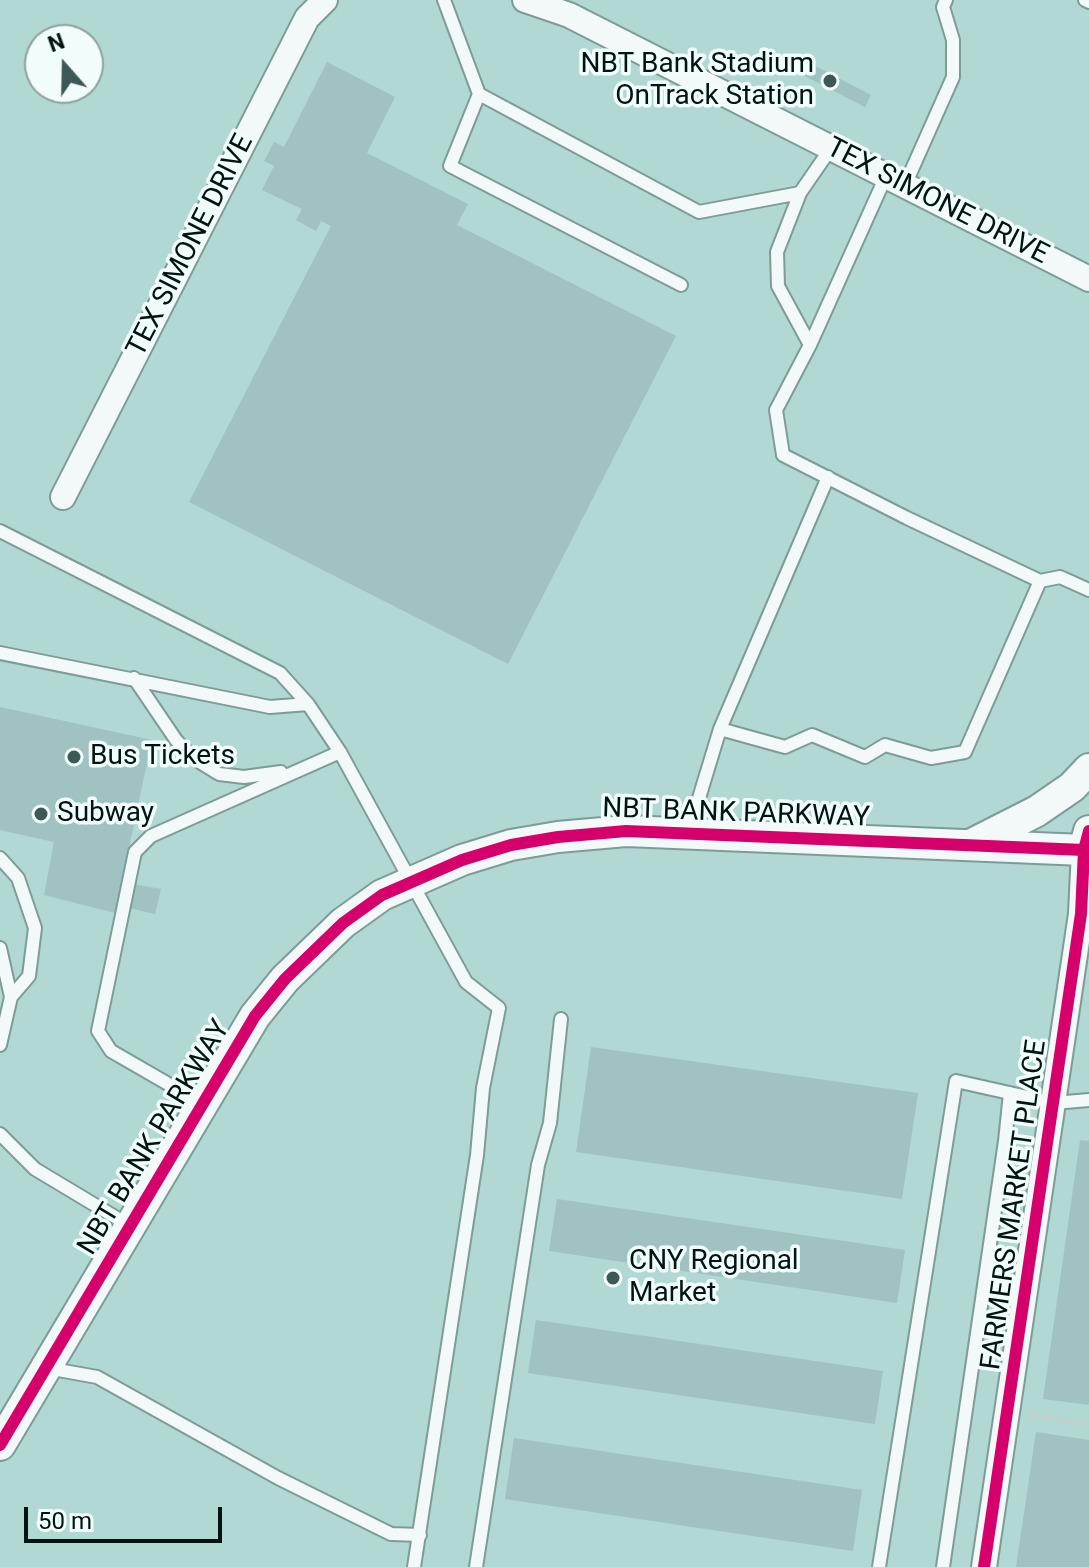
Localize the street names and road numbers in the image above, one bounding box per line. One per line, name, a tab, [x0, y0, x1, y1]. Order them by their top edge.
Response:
street label: TEX SIMONE DRIVE	[120, 129, 262, 363]
street label: TEX SIMONE DRIVE	[820, 131, 1054, 273]
street label: NBT BANK PARKWAY	[602, 793, 870, 835]
street label: NBT BANK PARKWAY	[72, 1015, 238, 1261]
street label: FARMERS MARKET PLACE	[975, 1038, 1055, 1372]

